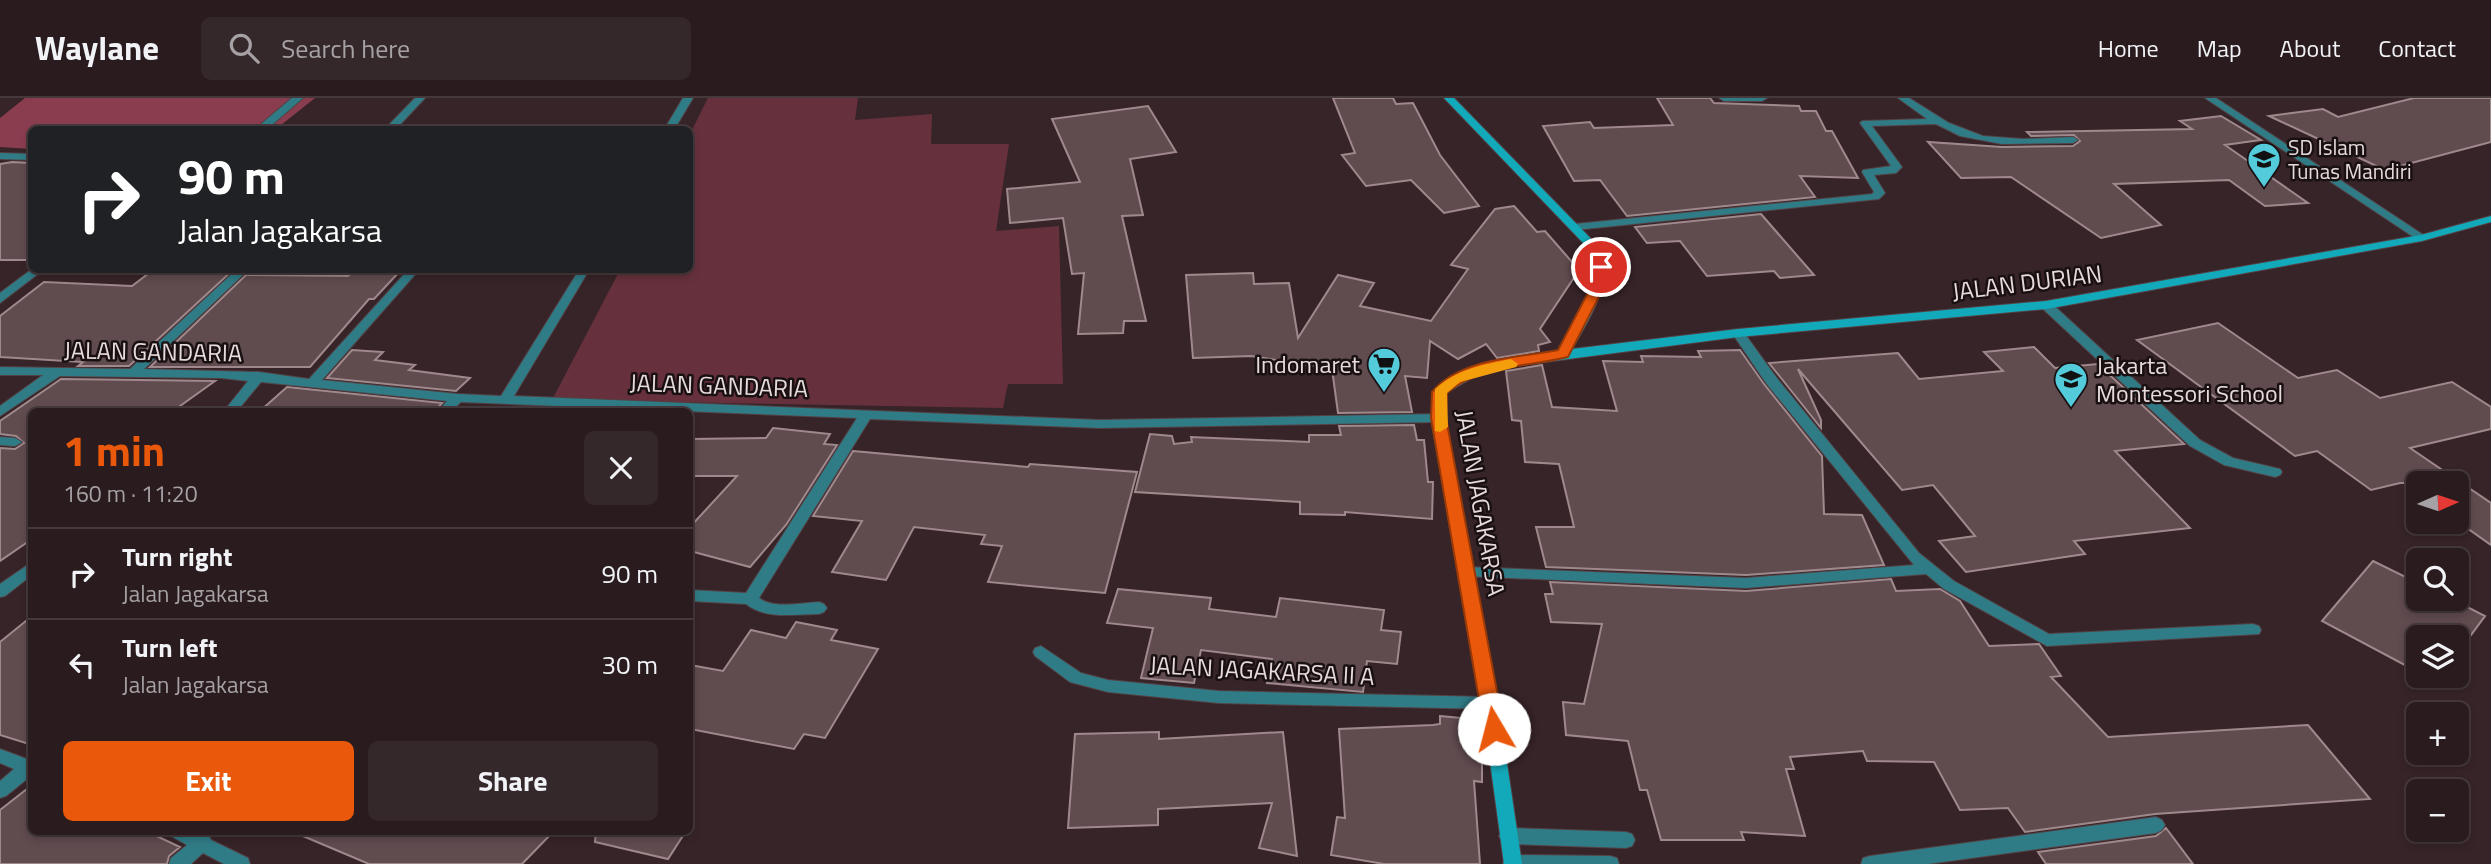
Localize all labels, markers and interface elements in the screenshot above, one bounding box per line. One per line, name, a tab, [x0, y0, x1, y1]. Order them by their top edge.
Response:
search box	[201, 17, 691, 80]
text: Waylane	[35, 23, 159, 73]
icon: search	[225, 29, 263, 67]
text: Search here	[281, 29, 410, 68]
text: Home	[2098, 30, 2159, 66]
text: Map	[2197, 30, 2242, 66]
text: About	[2280, 30, 2340, 66]
text: Contact	[2378, 30, 2456, 66]
place label: SD Islam Tunas Mandiri	[2288, 131, 2412, 187]
text: 90 m	[178, 138, 285, 213]
school or university icon: SD Islam Tunas Mandiri	[2245, 140, 2283, 189]
icon: right	[63, 154, 154, 245]
text: Jalan Jagakarsa	[178, 206, 382, 254]
pin	[1571, 237, 1631, 297]
icon: arrive	[1582, 248, 1620, 286]
street label: JALAN DURIAN	[1950, 255, 2104, 309]
street label: JALAN GANDARIA	[64, 331, 242, 371]
supermarket icon: Indomaret	[1365, 345, 1403, 394]
place label: Indomaret	[1255, 346, 1361, 382]
place label: Jakarta Montessori School	[2096, 347, 2283, 411]
school or university icon: Jakarta Montessori School	[2052, 360, 2090, 409]
street label: JALAN GANDARIA	[629, 364, 809, 406]
street label: JALAN JAGAKARSA	[1447, 407, 1515, 599]
text: 1 min	[63, 418, 165, 482]
button: close	[584, 431, 658, 505]
north arrow	[2406, 471, 2469, 534]
map controls	[2406, 471, 2469, 842]
text: 160 m · 11:20	[63, 476, 198, 511]
text: Turn right	[122, 537, 233, 576]
button: search	[2406, 548, 2469, 611]
text: 90 m	[601, 554, 658, 593]
icon: right	[63, 555, 101, 593]
text: Jalan Jagakarsa	[122, 576, 269, 611]
button: layers	[2406, 625, 2469, 688]
text: Turn left	[122, 628, 217, 667]
text: 30 m	[601, 645, 658, 684]
icon: left	[63, 646, 101, 684]
street label: JALAN JAGAKARSA II A	[1149, 646, 1375, 694]
text: Jalan Jagakarsa	[122, 667, 269, 702]
position arrow	[1457, 692, 1531, 766]
button: +	[2406, 702, 2469, 765]
button: Exit	[63, 741, 354, 821]
button: Share	[368, 741, 658, 821]
button: −	[2406, 779, 2469, 842]

